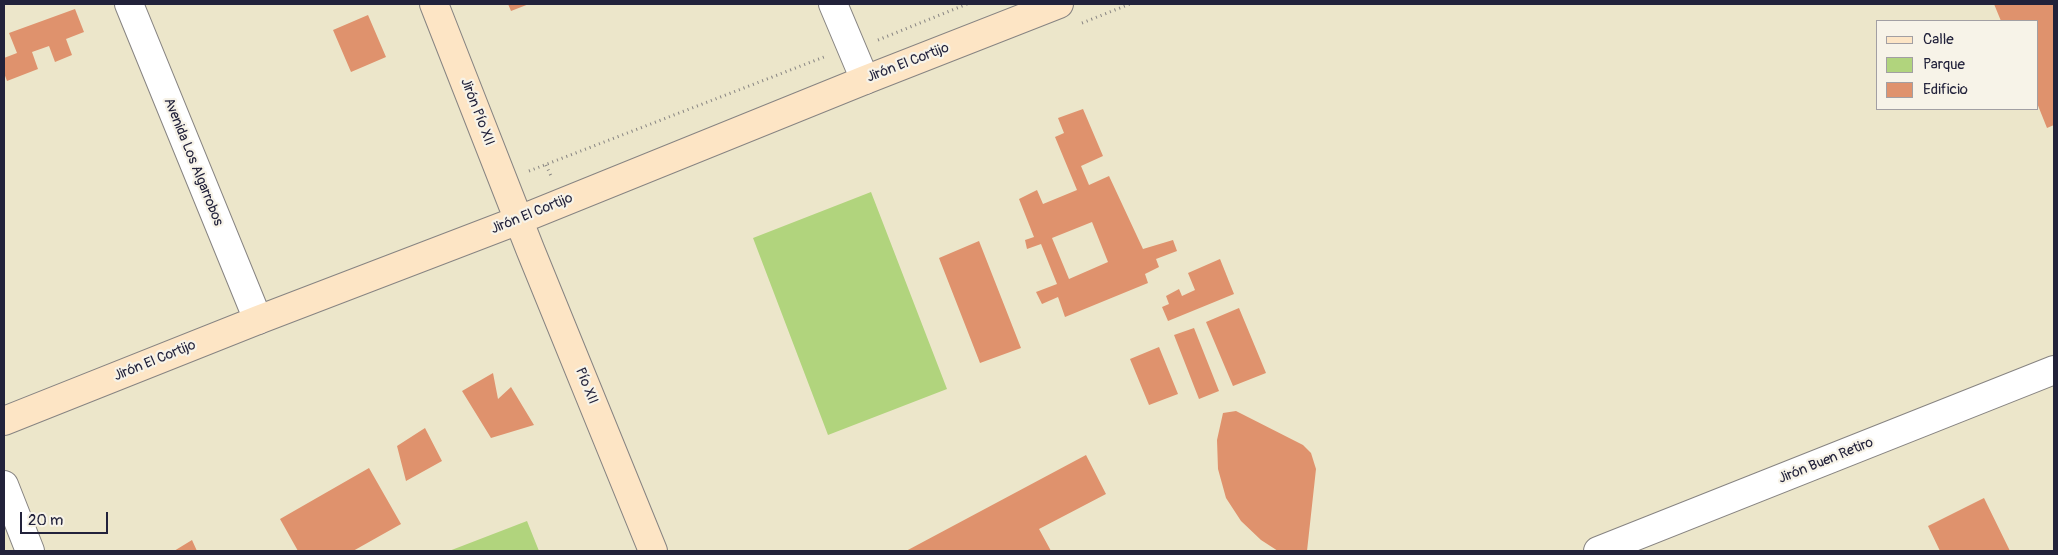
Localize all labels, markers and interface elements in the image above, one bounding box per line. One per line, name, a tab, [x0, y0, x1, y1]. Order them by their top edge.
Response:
legend	[1876, 20, 2038, 110]
text: Calle	[1923, 30, 1954, 49]
street label: Jirón El Cortijo	[864, 40, 952, 86]
text: Parque	[1923, 55, 1965, 74]
street label: Jirón Pío XII	[456, 76, 498, 148]
text: Edificio	[1923, 80, 1968, 99]
street label: Avenida Los Algarrobos	[160, 96, 226, 228]
street label: Jirón El Cortijo	[489, 190, 575, 238]
street label: Jirón El Cortijo	[112, 337, 198, 385]
street label: Pío XII	[571, 365, 601, 407]
street label: Jirón Buen Retiro	[1776, 434, 1876, 488]
scale bar	[22, 502, 110, 534]
text: 20 m	[28, 511, 63, 530]

